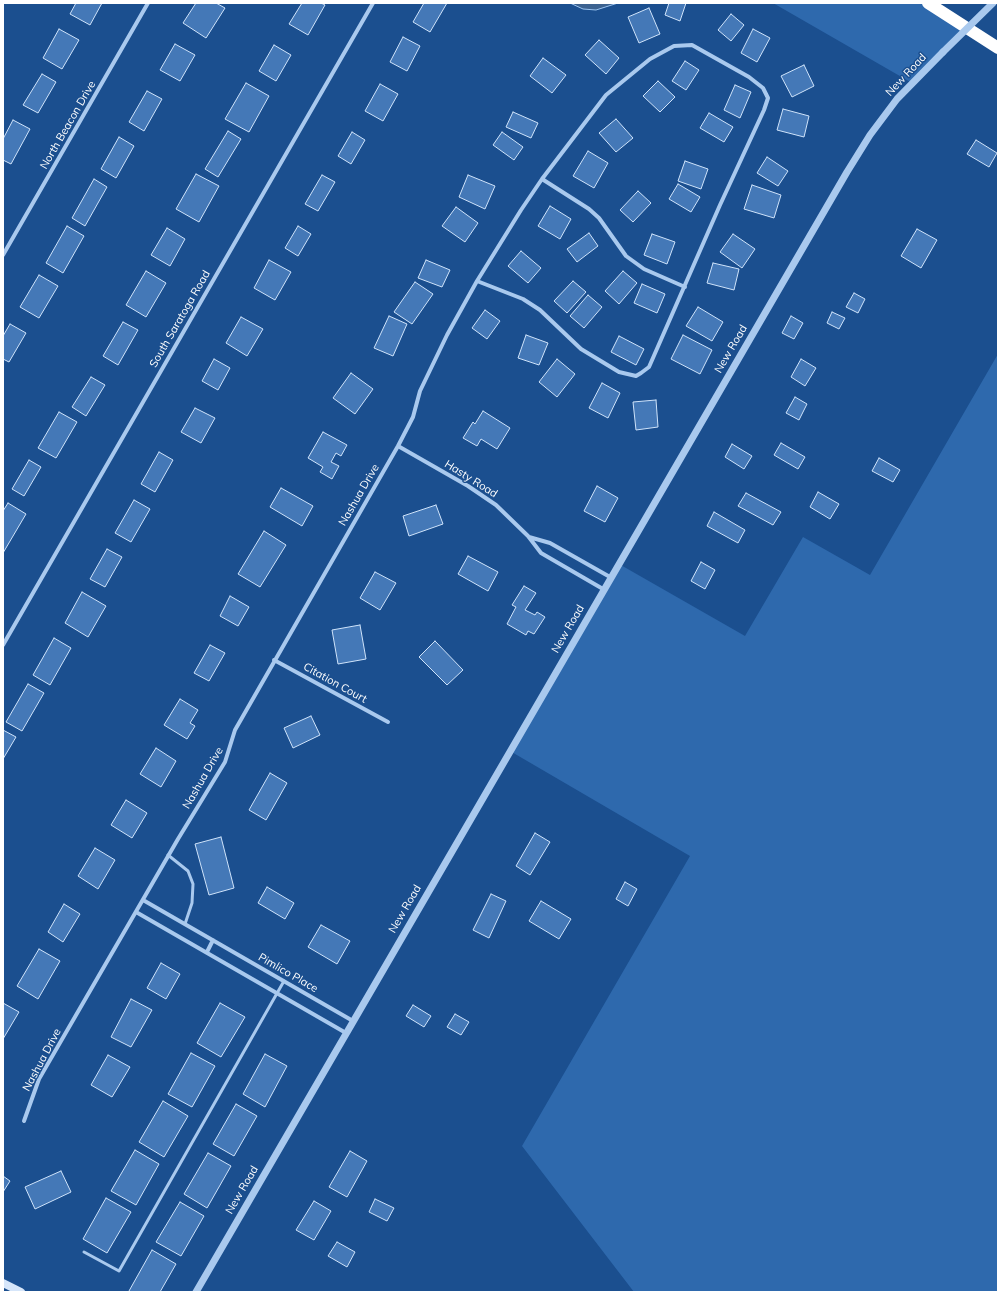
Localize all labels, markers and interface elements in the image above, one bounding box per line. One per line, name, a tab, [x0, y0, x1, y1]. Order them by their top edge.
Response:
street label: New Road	[883, 51, 929, 99]
street label: North Beacon Drive	[37, 79, 99, 171]
street label: South Saratoga Road	[147, 268, 213, 370]
street label: New Road	[712, 323, 750, 375]
street label: Hasty Road	[442, 457, 500, 501]
street label: Nashua Drive	[336, 462, 382, 528]
street label: New Road	[549, 603, 587, 655]
street label: Citation Court	[301, 660, 369, 706]
street label: Nashua Drive	[180, 745, 226, 811]
street label: New Road	[386, 883, 424, 935]
street label: Pimlico Place	[256, 951, 320, 995]
street label: Nashua Drive	[20, 1026, 64, 1094]
street label: New Road	[223, 1164, 261, 1216]

